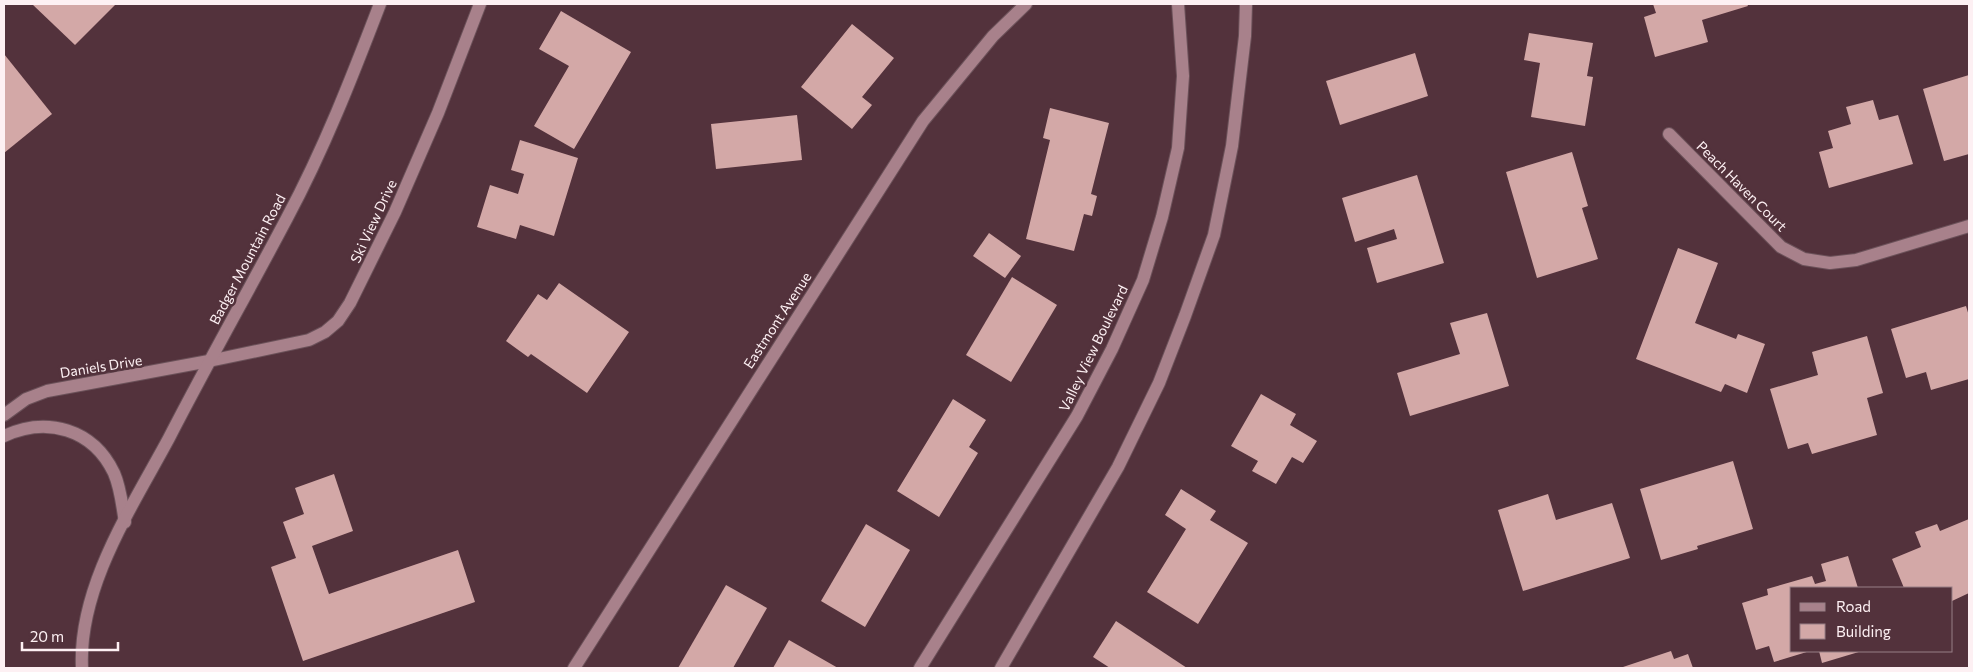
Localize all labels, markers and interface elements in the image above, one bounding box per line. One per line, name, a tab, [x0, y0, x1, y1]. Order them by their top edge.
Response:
street label: Peach Haven Court	[1693, 137, 1791, 235]
street label: Ski View Drive	[346, 177, 400, 265]
street label: Badger Mountain Road	[205, 191, 289, 327]
street label: Eastmont Avenue	[740, 269, 814, 371]
street label: Valley View Boulevard	[1055, 282, 1131, 414]
street label: Daniels Drive	[59, 351, 143, 381]
legend	[1790, 587, 1953, 652]
text: Road	[1836, 597, 1871, 615]
scale bar	[22, 620, 119, 652]
text: Building	[1836, 622, 1891, 640]
text: 20 m	[30, 627, 64, 645]

